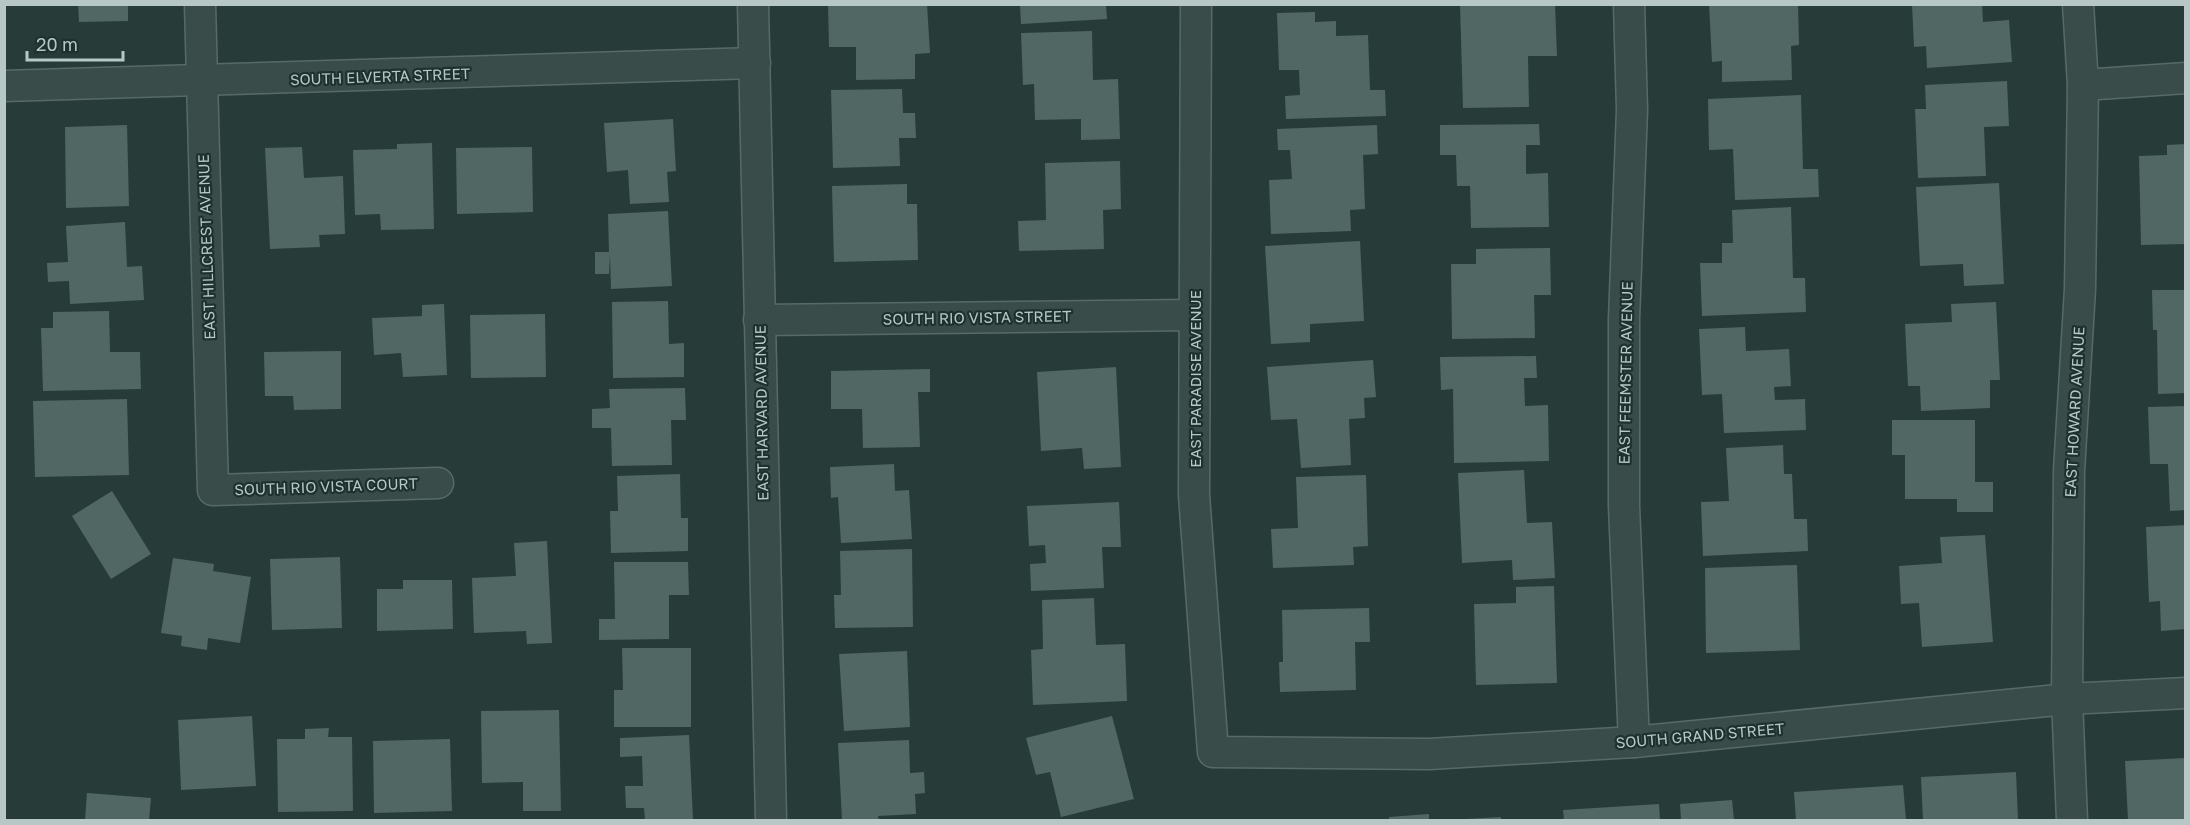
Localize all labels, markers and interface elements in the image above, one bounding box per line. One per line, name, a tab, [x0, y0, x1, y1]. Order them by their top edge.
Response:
scale bar	[27, 24, 123, 62]
text: 20 m	[36, 33, 78, 55]
street label: SOUTH ELVERTA STREET	[290, 64, 470, 88]
street label: EAST HILLCREST AVENUE	[194, 154, 218, 340]
street label: EAST FEEMSTER AVENUE	[1614, 281, 1636, 465]
street label: EAST PARADISE AVENUE	[1186, 290, 1204, 468]
street label: SOUTH RIO VISTA STREET	[883, 306, 1071, 328]
street label: EAST HARVARD AVENUE	[750, 325, 772, 501]
street label: EAST HOWARD AVENUE	[2061, 326, 2087, 498]
street label: SOUTH RIO VISTA COURT	[234, 474, 418, 498]
street label: SOUTH GRAND STREET	[1615, 719, 1785, 751]

